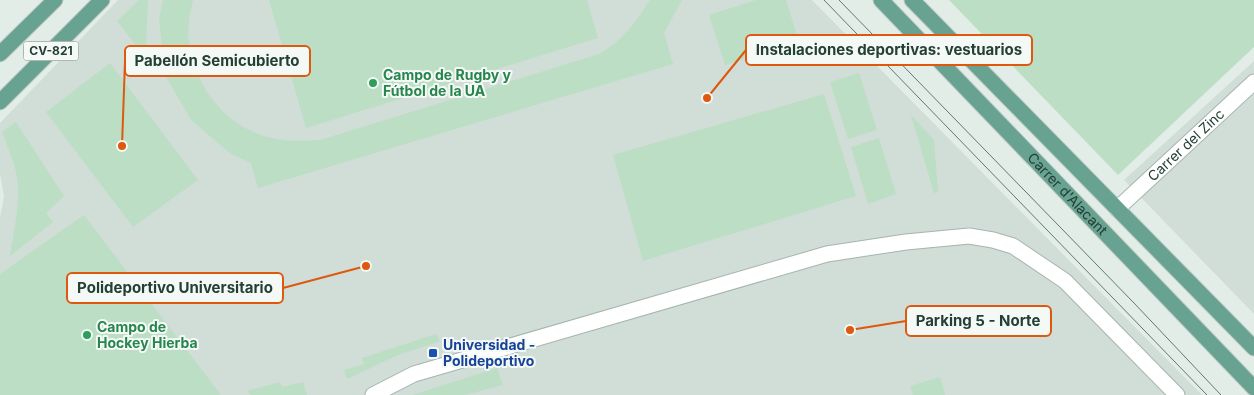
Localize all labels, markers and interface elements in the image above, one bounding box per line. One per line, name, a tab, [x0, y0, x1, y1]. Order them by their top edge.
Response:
callout: Instalaciones deportivas: vestuarios	[746, 35, 1032, 65]
text: Instalaciones deportivas: vestuarios	[756, 40, 1022, 59]
road number: CV-821	[23, 41, 78, 60]
callout: Pabellón Semicubierto	[125, 46, 310, 76]
text: Pabellón Semicubierto	[135, 51, 299, 70]
place label: Campo de Rugby y Fútbol de la UA	[383, 66, 512, 99]
marker: Campo de Rugby y Fútbol de la UA	[367, 77, 379, 89]
street label: Carrer del Zinc	[1144, 105, 1228, 184]
street label: Carrer d'Alacant	[1024, 149, 1111, 239]
callout: Polideportivo Universitario	[67, 273, 283, 303]
text: Polideportivo Universitario	[77, 278, 273, 297]
callout: Parking 5 - Norte	[906, 306, 1051, 336]
text: Parking 5 - Norte	[916, 311, 1040, 330]
place label: Campo de Hockey Hierba	[97, 318, 198, 351]
marker: Campo de Hockey Hierba	[81, 329, 93, 341]
place label: Universidad - Polideportivo	[443, 336, 535, 369]
marker: Universidad - Polideportivo	[427, 347, 439, 359]

